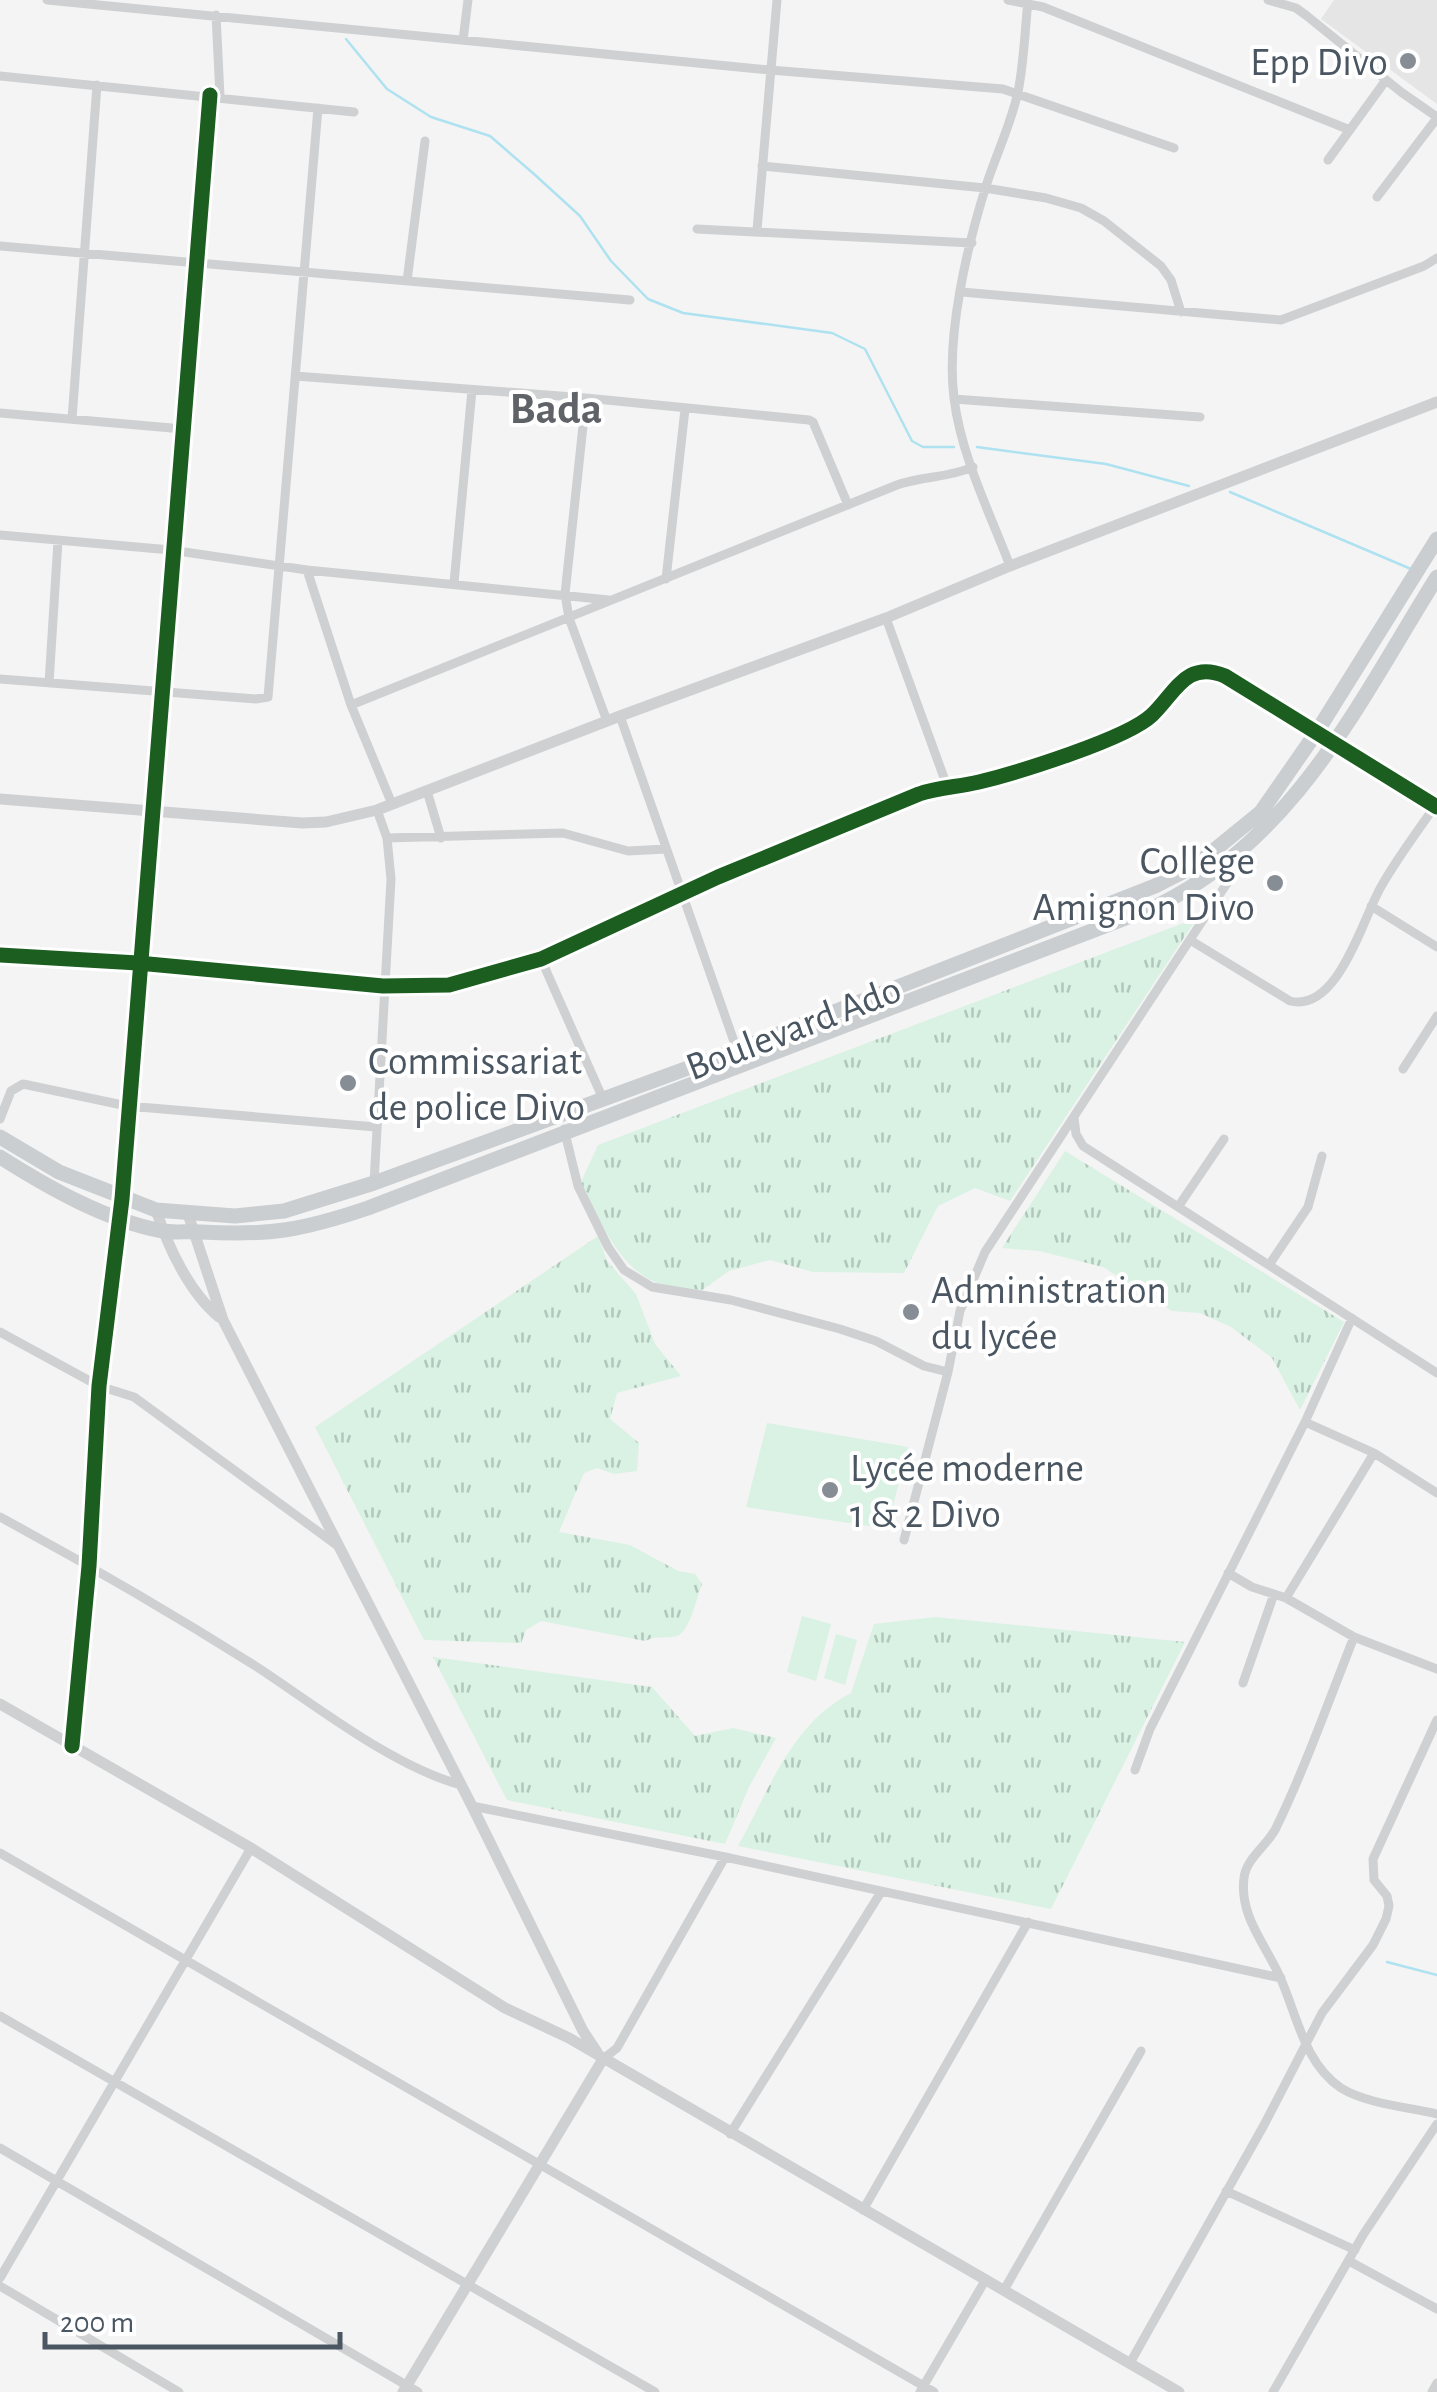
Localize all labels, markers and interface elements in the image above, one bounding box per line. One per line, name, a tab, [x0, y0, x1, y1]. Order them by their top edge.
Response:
place label: Epp Divo	[1250, 43, 1388, 83]
marker: Epp Divo	[1397, 50, 1419, 72]
district label: Bada	[509, 387, 603, 432]
place label: Collège Amignon Divo	[1033, 842, 1255, 928]
marker: Collège Amignon Divo	[1264, 872, 1286, 894]
street label: Boulevard Ado	[681, 970, 907, 1088]
place label: Commissariat de police Divo	[368, 1042, 585, 1128]
marker: Commissariat de police Divo	[337, 1072, 359, 1094]
place label: Administration du lycée	[931, 1271, 1167, 1357]
marker: Administration du lycée	[900, 1301, 922, 1323]
place label: Lycée moderne 1 & 2 Divo	[850, 1449, 1084, 1535]
marker: Lycée moderne 1 & 2 Divo	[819, 1479, 841, 1501]
scale bar	[45, 2287, 340, 2349]
text: 200 m	[60, 2308, 134, 2338]

